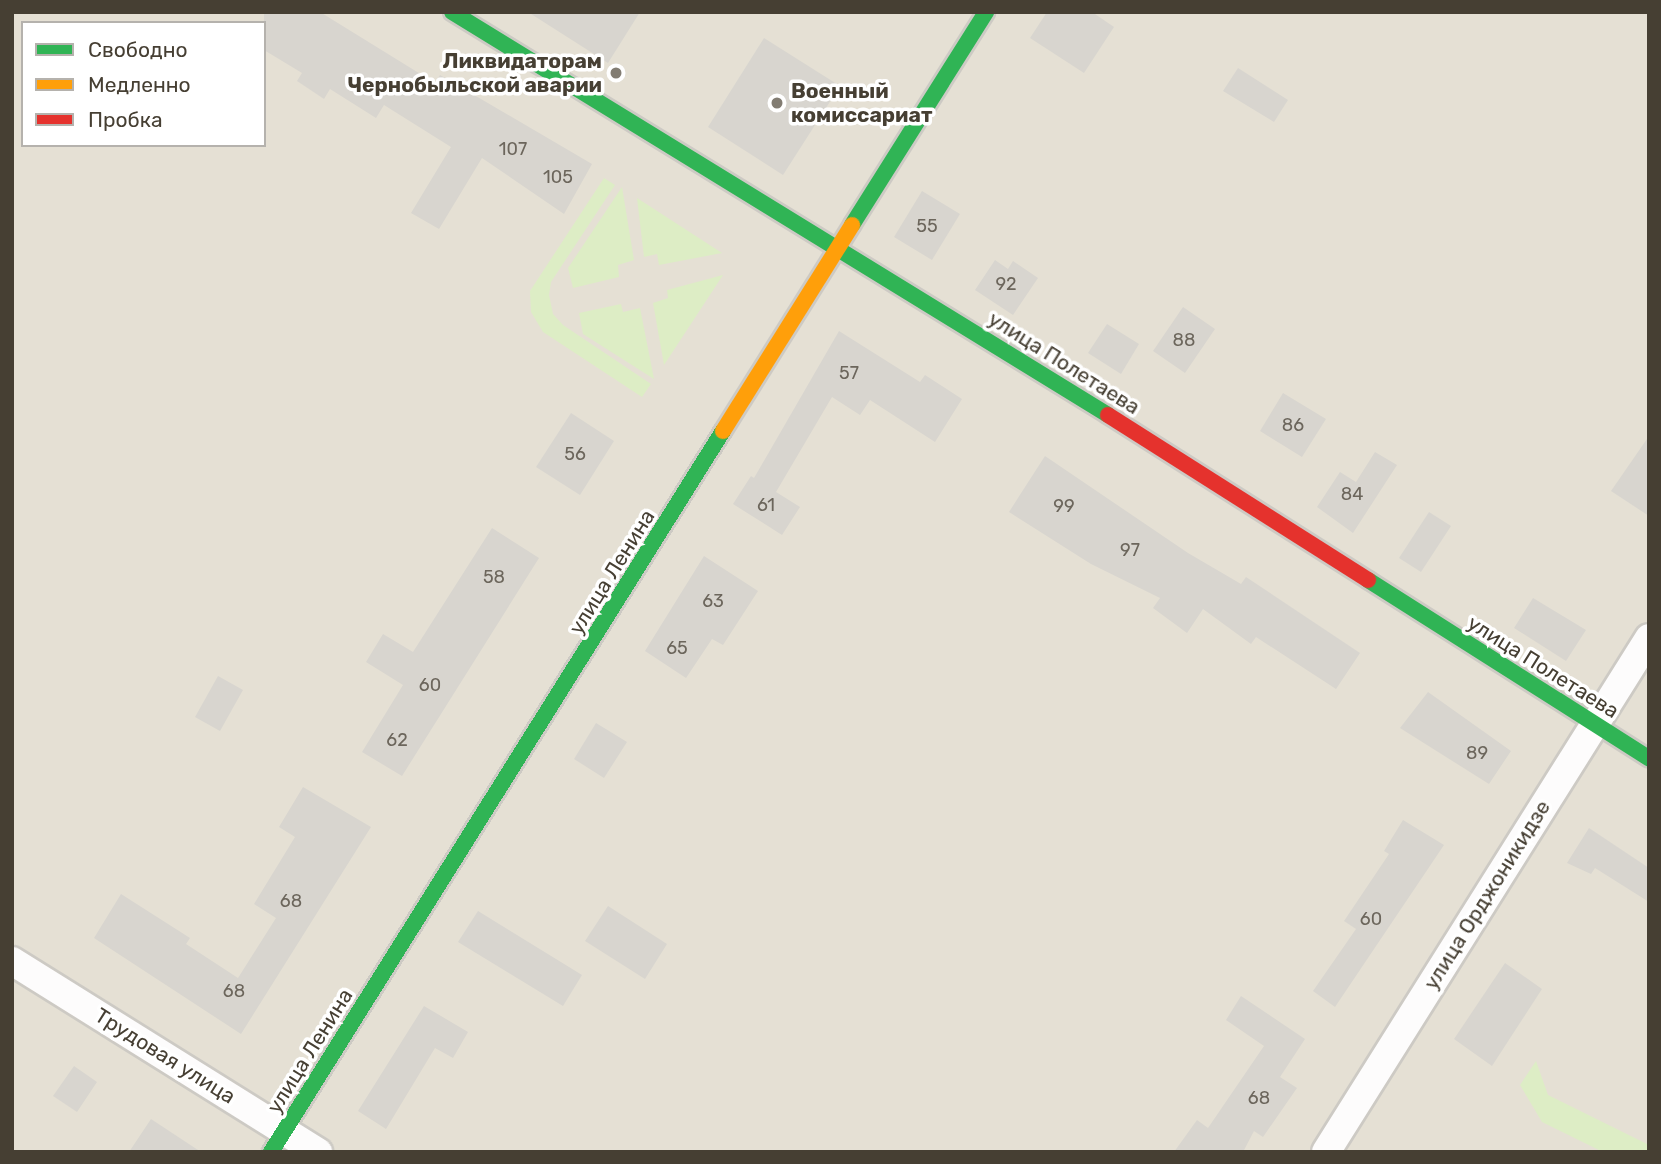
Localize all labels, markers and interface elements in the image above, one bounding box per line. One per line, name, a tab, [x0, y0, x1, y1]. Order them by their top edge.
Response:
legend	[21, 21, 266, 147]
text: Свободно	[88, 37, 188, 62]
place label: Ликвидаторам Чернобыльской аварии	[347, 48, 602, 98]
marker: Ликвидаторам Чернобыльской аварии	[608, 65, 624, 81]
text: Медленно	[88, 72, 191, 97]
place label: Военный комиссариат	[791, 78, 932, 128]
marker: Военный комиссариат	[769, 95, 785, 111]
text: Пробка	[88, 107, 163, 132]
house number: 107	[499, 138, 527, 160]
house number: 105	[543, 166, 573, 188]
house number: 55	[916, 215, 938, 237]
house number: 92	[995, 273, 1017, 295]
street label: улица Полетаева	[984, 306, 1144, 420]
house number: 88	[1173, 329, 1195, 351]
house number: 57	[839, 362, 859, 384]
house number: 86	[1282, 414, 1304, 436]
house number: 56	[564, 443, 586, 465]
house number: 84	[1341, 483, 1363, 505]
house number: 61	[757, 494, 775, 516]
house number: 99	[1053, 495, 1075, 517]
street label: улица Ленина	[564, 505, 660, 639]
house number: 97	[1120, 539, 1140, 561]
house number: 58	[483, 566, 505, 588]
house number: 63	[702, 590, 724, 612]
street label: улица Полетаева	[1463, 610, 1623, 724]
house number: 65	[666, 637, 688, 659]
house number: 60	[419, 674, 441, 696]
house number: 62	[386, 729, 408, 751]
house number: 89	[1466, 742, 1488, 764]
street label: улица Орджоникидзе	[1418, 796, 1556, 994]
house number: 68	[280, 890, 302, 912]
house number: 60	[1360, 908, 1382, 930]
house number: 68	[223, 980, 245, 1002]
street label: улица Ленина	[262, 984, 358, 1118]
street label: Трудовая улица	[90, 1003, 240, 1109]
house number: 68	[1248, 1087, 1270, 1109]

